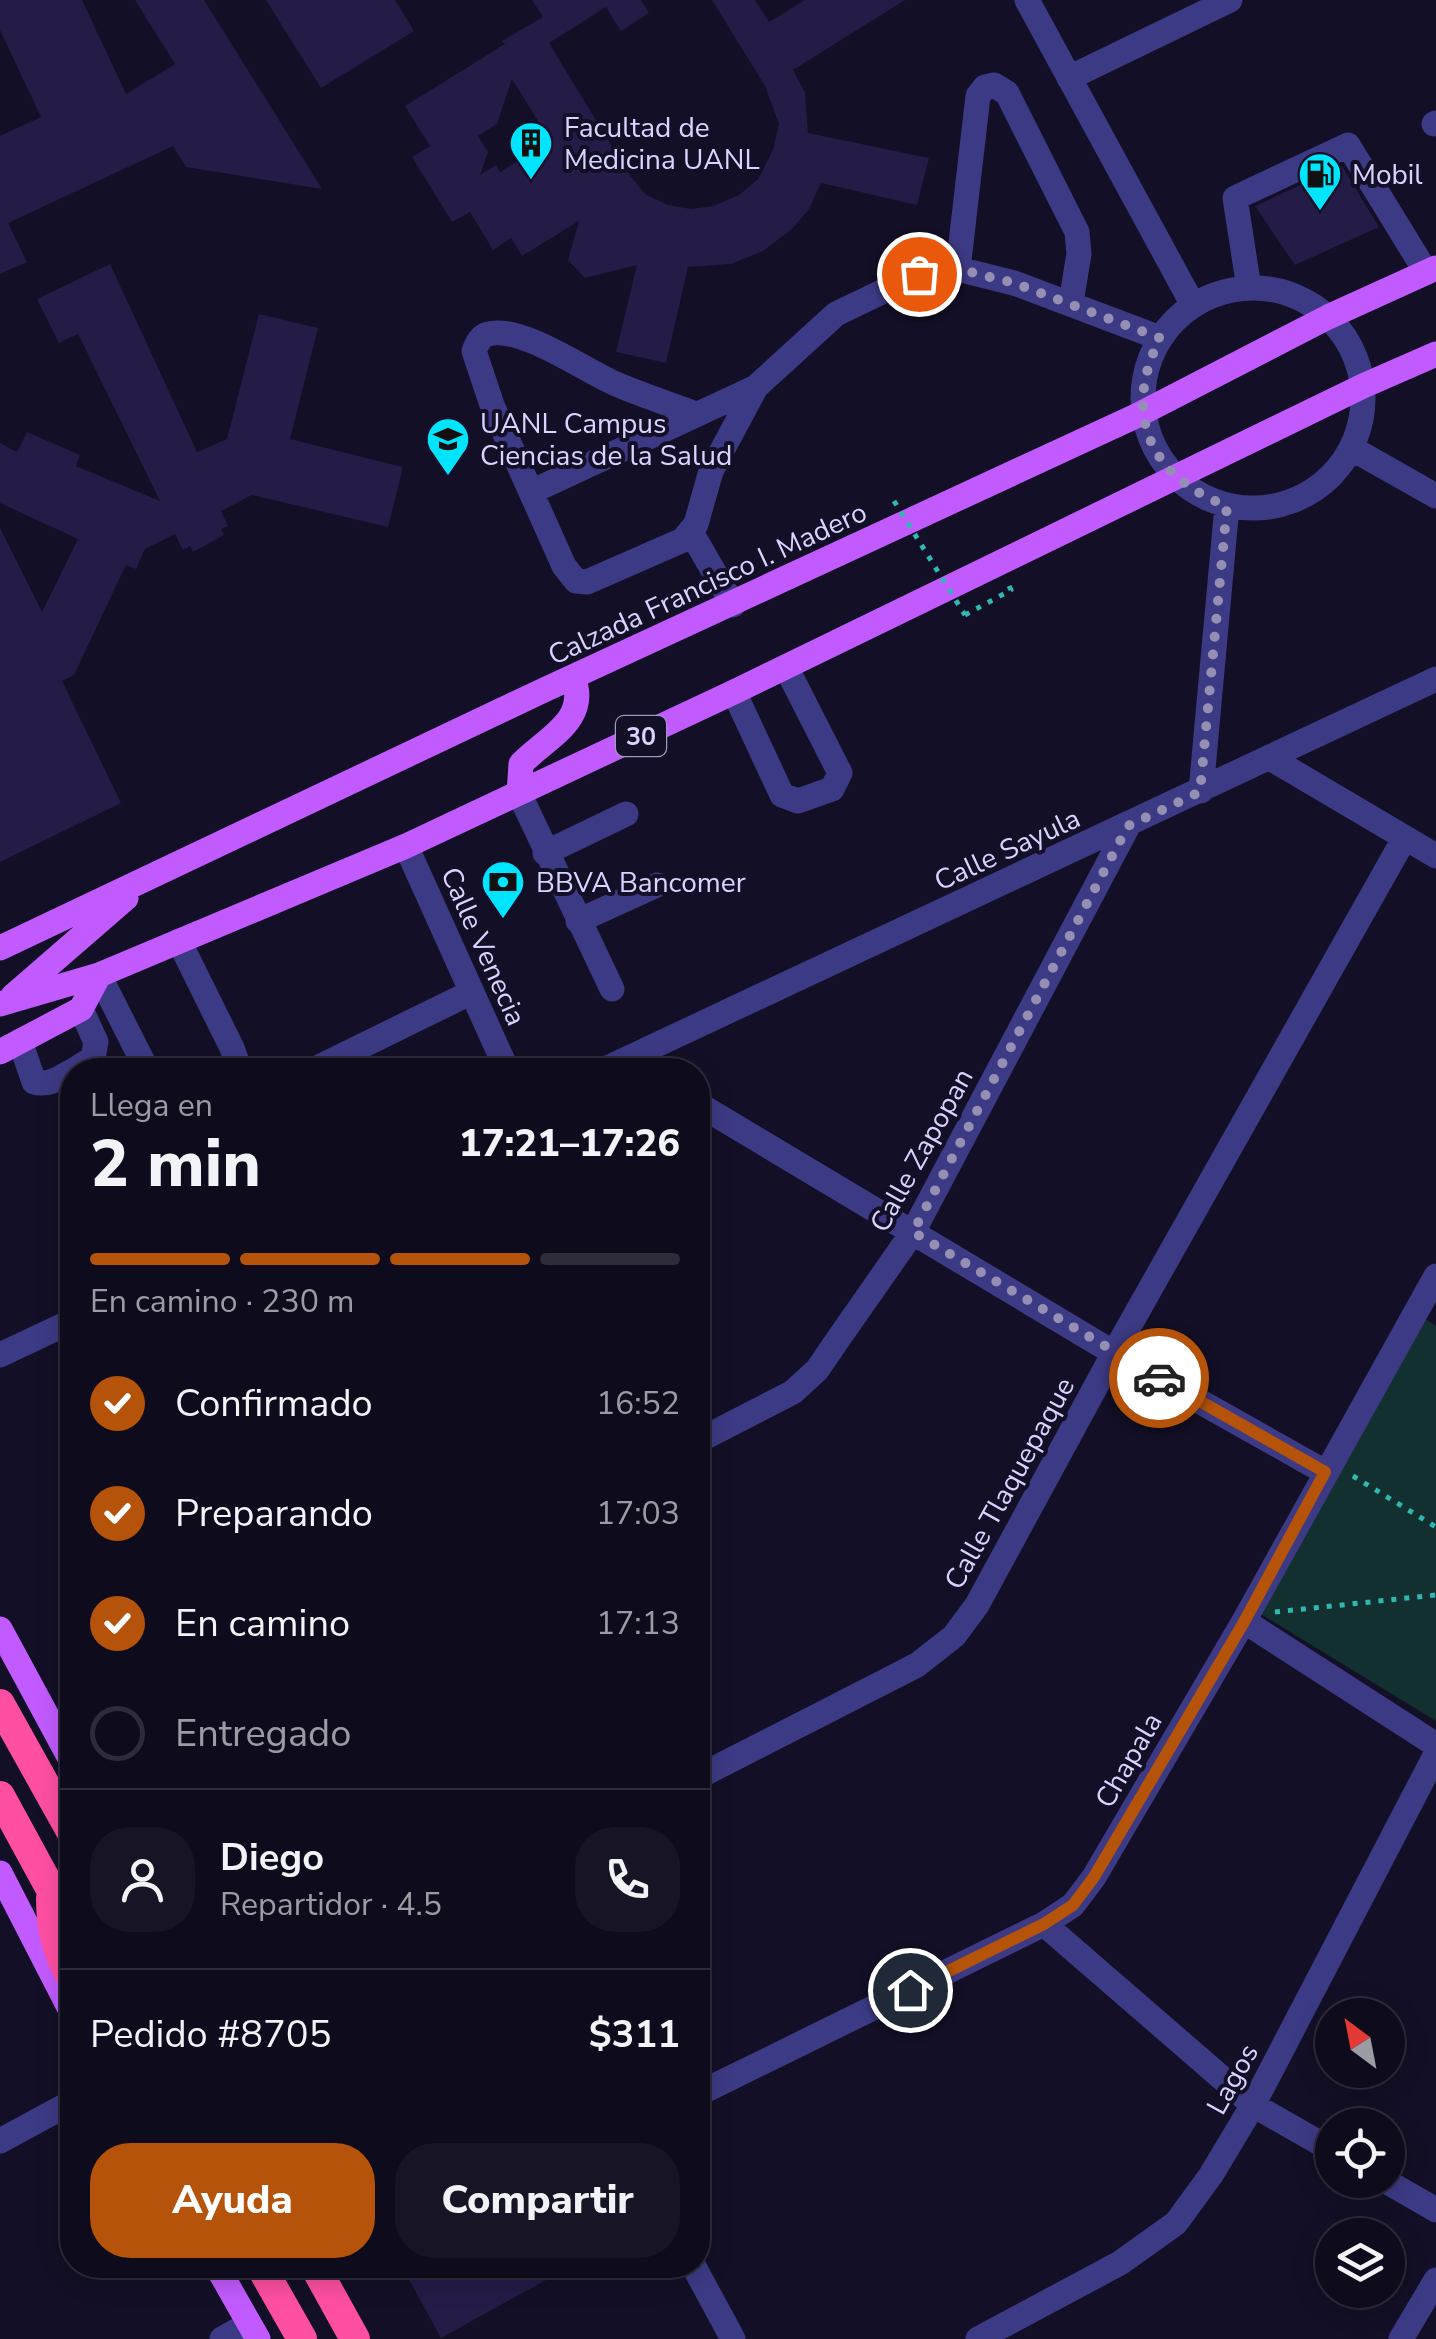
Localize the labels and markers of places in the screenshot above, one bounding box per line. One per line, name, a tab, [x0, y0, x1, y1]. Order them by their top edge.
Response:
place label: Facultad de Medicina UANL	[564, 109, 760, 179]
building icon: Facultad de Medicina UANL	[508, 120, 554, 181]
fuel station icon: Mobil	[1297, 151, 1343, 212]
place label: Mobil	[1352, 156, 1423, 194]
pin	[877, 232, 962, 317]
place label: UANL Campus Ciencias de la Salud	[480, 405, 732, 475]
school or university icon: UANL Campus Ciencias de la Salud	[425, 416, 471, 477]
bank icon: BBVA Bancomer	[480, 859, 526, 920]
place label: BBVA Bancomer	[536, 864, 746, 902]
pin	[868, 1948, 953, 2033]

